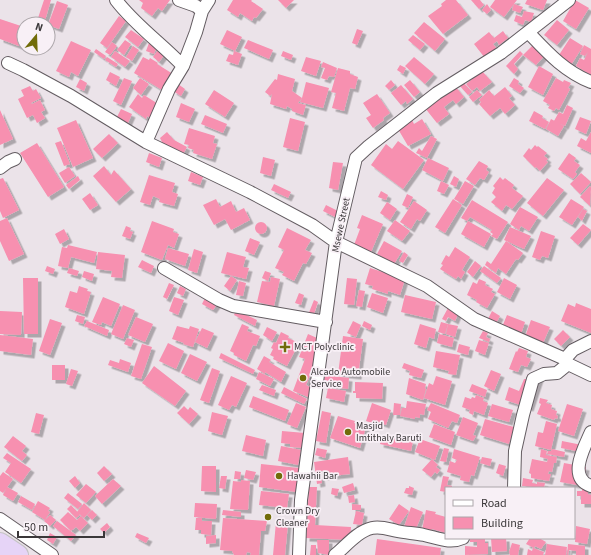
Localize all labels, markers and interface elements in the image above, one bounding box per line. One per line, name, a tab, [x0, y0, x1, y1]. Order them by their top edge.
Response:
north arrow	[16, 16, 56, 56]
text: N	[33, 19, 45, 35]
street label: Msewe Street	[328, 196, 354, 254]
place label: MCT Polyclinic	[294, 340, 355, 354]
marker: MCT Polyclinic	[279, 341, 291, 353]
place label: Alcado Automobile Service	[311, 365, 390, 391]
marker: Alcado Automobile Service	[298, 373, 308, 383]
place label: Masjid Imtithaly Baruti	[356, 419, 422, 445]
marker: Masjid Imtithaly Baruti	[343, 427, 353, 437]
place label: Hawahii Bar	[287, 469, 338, 483]
marker: Hawahii Bar	[274, 471, 284, 481]
legend	[445, 487, 575, 539]
text: Road	[481, 495, 507, 512]
place label: Crown Dry Cleaner	[276, 504, 320, 530]
marker: Crown Dry Cleaner	[263, 512, 273, 522]
scale bar	[18, 513, 104, 539]
text: Building	[481, 515, 523, 532]
text: 50 m	[24, 519, 48, 536]

